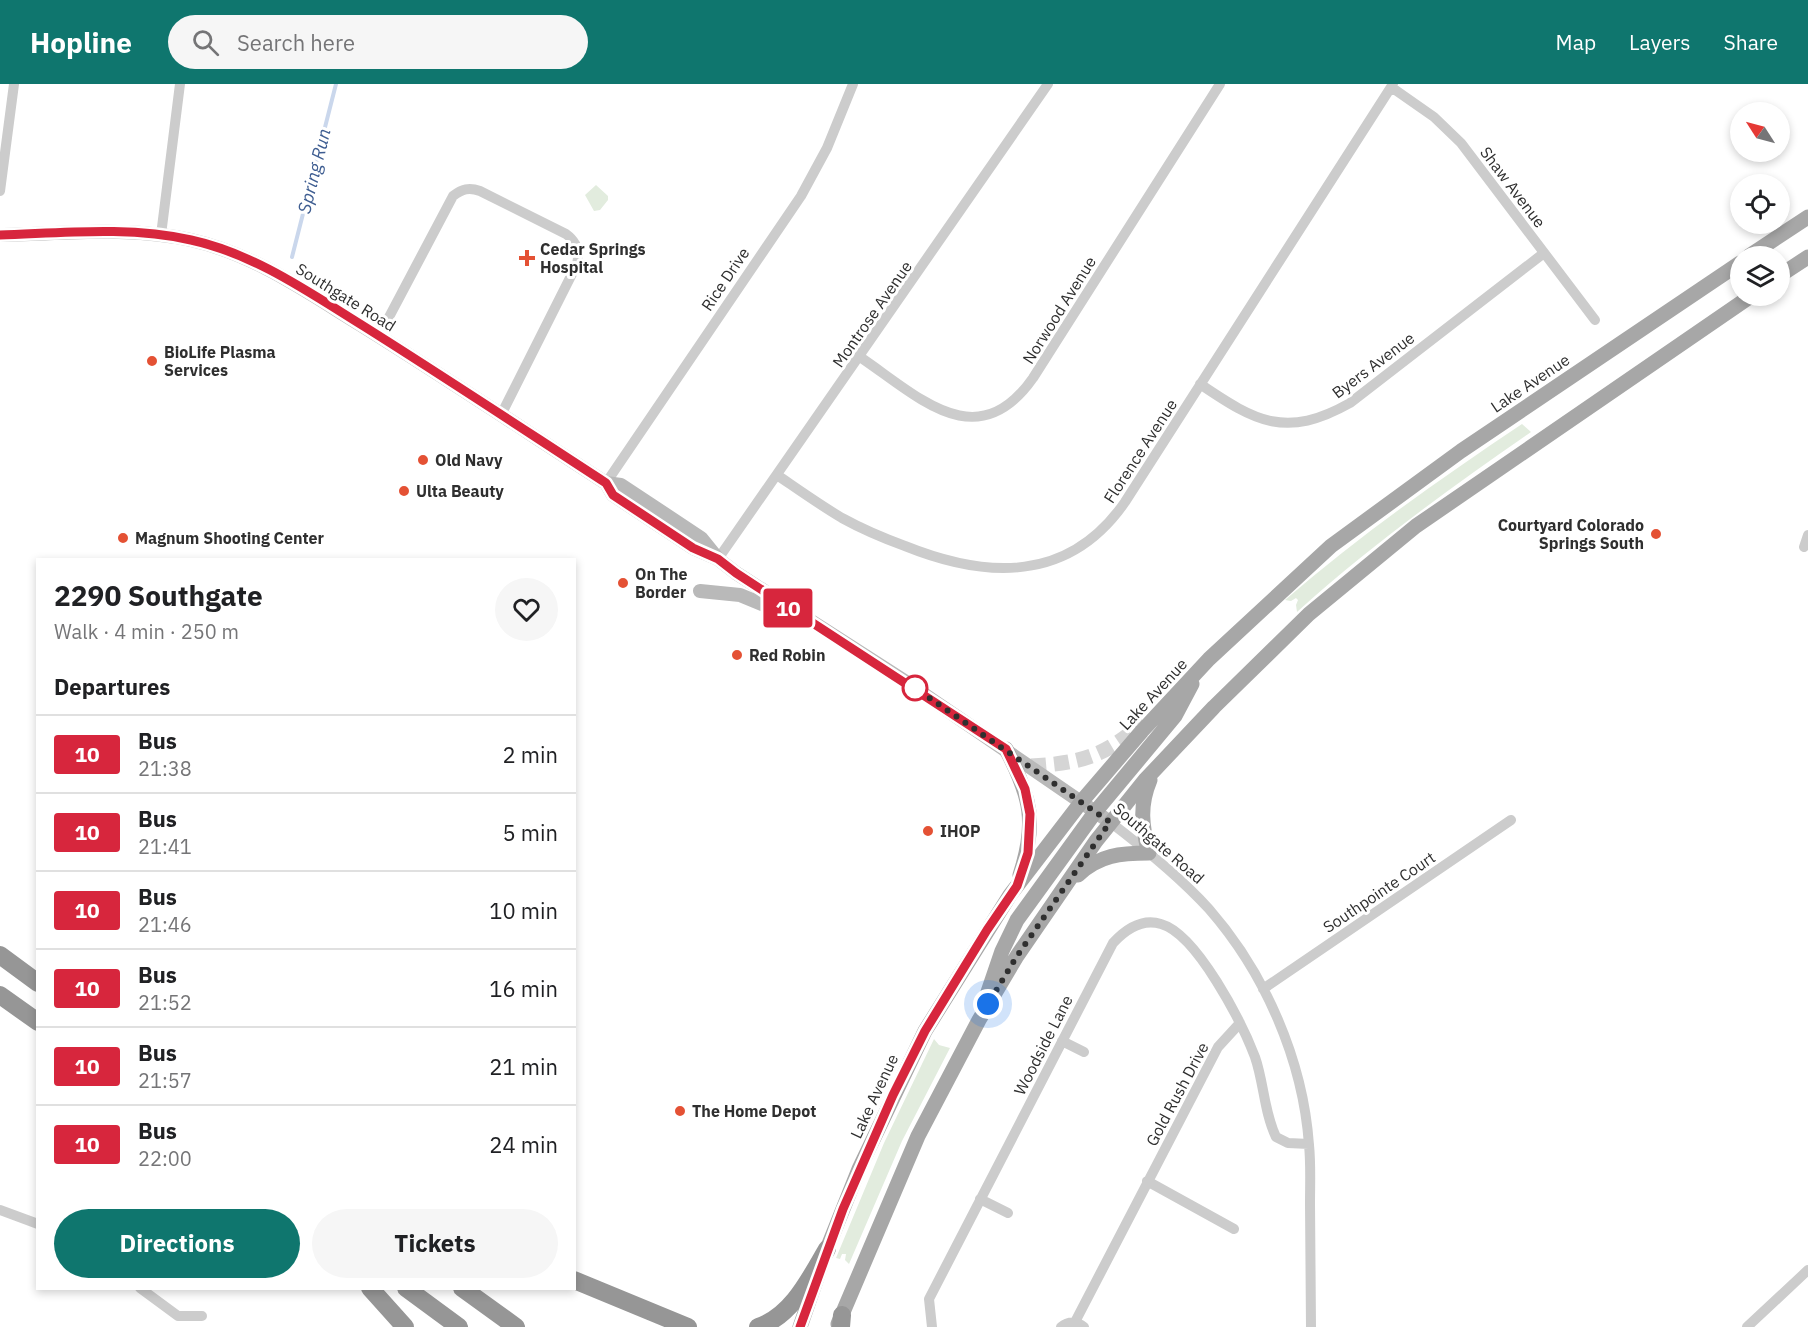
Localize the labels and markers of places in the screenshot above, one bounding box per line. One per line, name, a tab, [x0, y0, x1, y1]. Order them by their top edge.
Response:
place label: Cedar Springs Hospital	[540, 239, 646, 277]
marker: Cedar Springs Hospital	[518, 249, 536, 267]
place label: BioLife Plasma Services	[164, 342, 276, 380]
marker: BioLife Plasma Services	[145, 354, 159, 368]
place label: Old Navy	[435, 450, 503, 470]
marker: Old Navy	[416, 453, 430, 467]
place label: Ulta Beauty	[416, 481, 504, 501]
marker: Ulta Beauty	[397, 484, 411, 498]
place label: Courtyard Colorado Springs South	[1498, 515, 1644, 553]
marker: Courtyard Colorado Springs South	[1649, 527, 1663, 541]
place label: Magnum Shooting Center	[135, 528, 325, 548]
marker: Magnum Shooting Center	[116, 531, 130, 545]
place label: On The Border	[635, 564, 688, 602]
marker: On The Border	[616, 576, 630, 590]
place label: Red Robin	[749, 645, 825, 665]
marker: Red Robin	[730, 648, 744, 662]
unlabelled marker	[902, 675, 928, 701]
place label: IHOP	[940, 821, 980, 841]
marker: IHOP	[921, 824, 935, 838]
place label: The Home Depot	[692, 1101, 816, 1121]
marker: The Home Depot	[673, 1104, 687, 1118]

